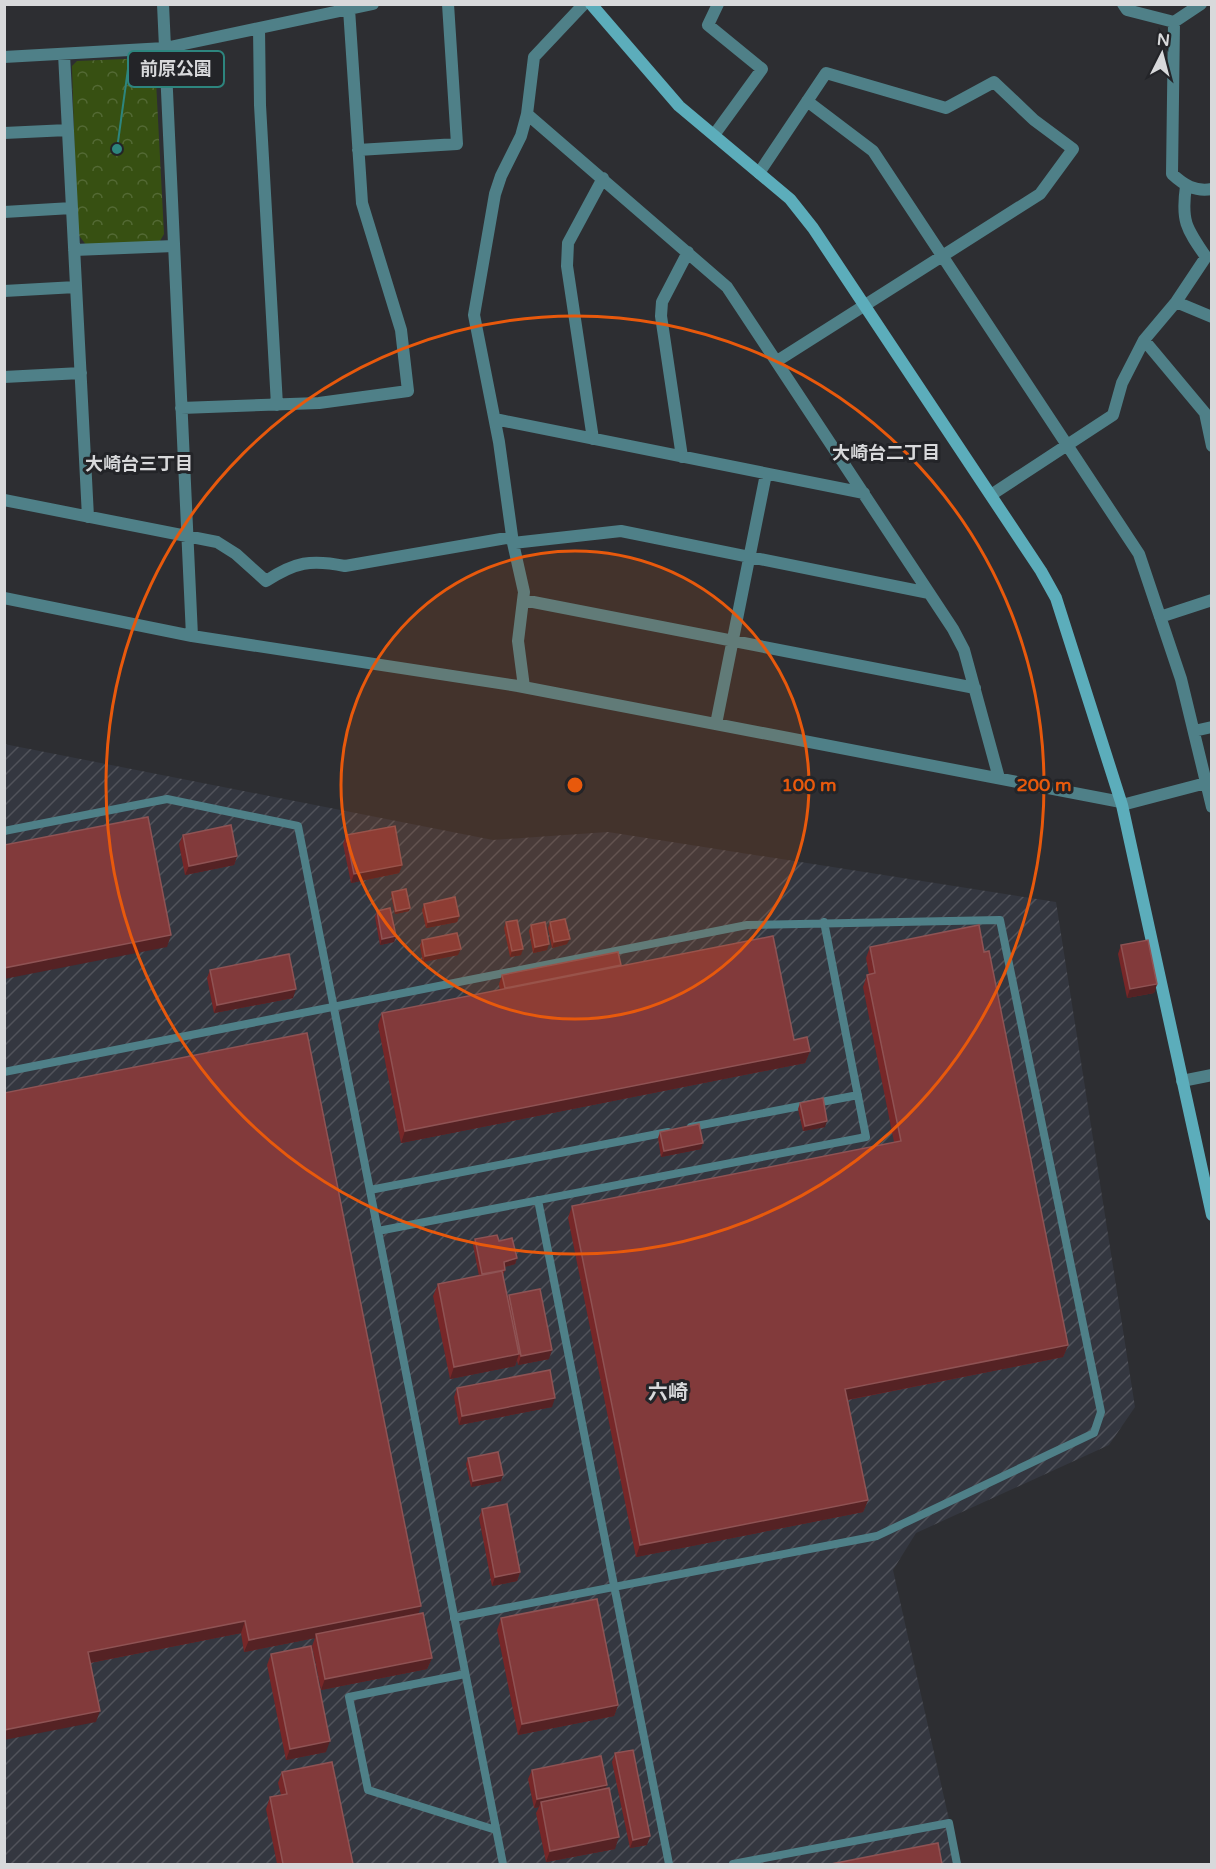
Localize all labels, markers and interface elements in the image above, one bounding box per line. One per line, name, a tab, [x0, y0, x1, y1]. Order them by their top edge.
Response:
north arrow	[1132, 24, 1192, 84]
text: N	[1156, 29, 1171, 51]
callout: 前原公園	[128, 51, 224, 87]
text: 前原公園	[140, 58, 212, 80]
district label: 大崎台二丁目	[832, 442, 940, 464]
district label: 大崎台三丁目	[85, 453, 193, 475]
text: 100 m	[781, 774, 837, 796]
text: 200 m	[1016, 774, 1072, 796]
centre of rings	[565, 775, 585, 795]
district label: 六崎	[648, 1381, 688, 1405]

